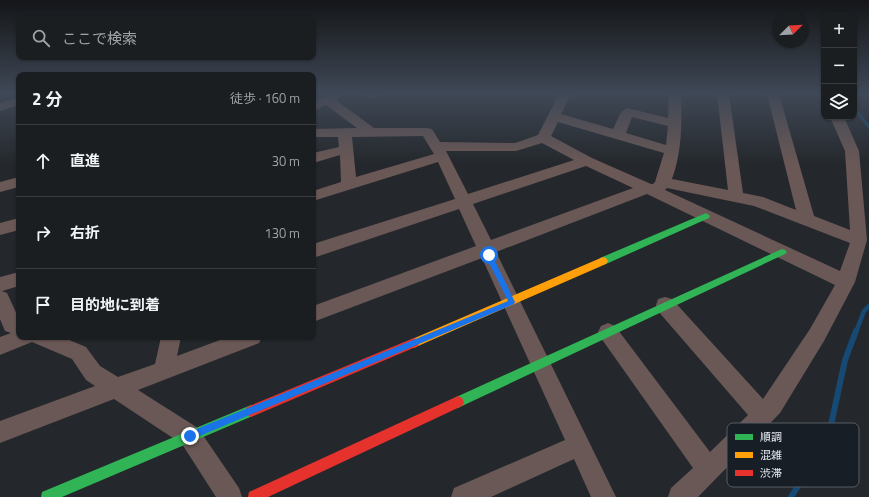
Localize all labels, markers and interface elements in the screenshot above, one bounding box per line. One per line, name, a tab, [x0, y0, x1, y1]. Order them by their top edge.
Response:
north arrow	[773, 12, 809, 48]
map controls	[821, 12, 857, 120]
button: +	[821, 12, 857, 48]
search box	[16, 16, 316, 60]
icon: search	[30, 27, 52, 49]
text: ここで検索	[62, 27, 137, 50]
button: −	[821, 48, 857, 84]
button: layers	[821, 84, 857, 120]
text: 2 分	[32, 86, 62, 112]
text: 徒歩 · 160 m	[230, 88, 300, 108]
text: 直進	[70, 149, 100, 172]
icon: ahead	[32, 150, 54, 172]
text: 30 m	[272, 151, 300, 171]
text: 右折	[70, 221, 100, 244]
icon: right	[32, 222, 54, 244]
text: 130 m	[264, 223, 300, 243]
route start	[480, 246, 498, 264]
text: 目的地に到着	[70, 293, 160, 316]
icon: arrive	[32, 294, 54, 316]
legend	[727, 423, 859, 487]
route end	[181, 427, 199, 445]
text: 順調	[760, 429, 782, 445]
text: 混雑	[760, 447, 782, 463]
text: 渋滞	[760, 465, 782, 481]

